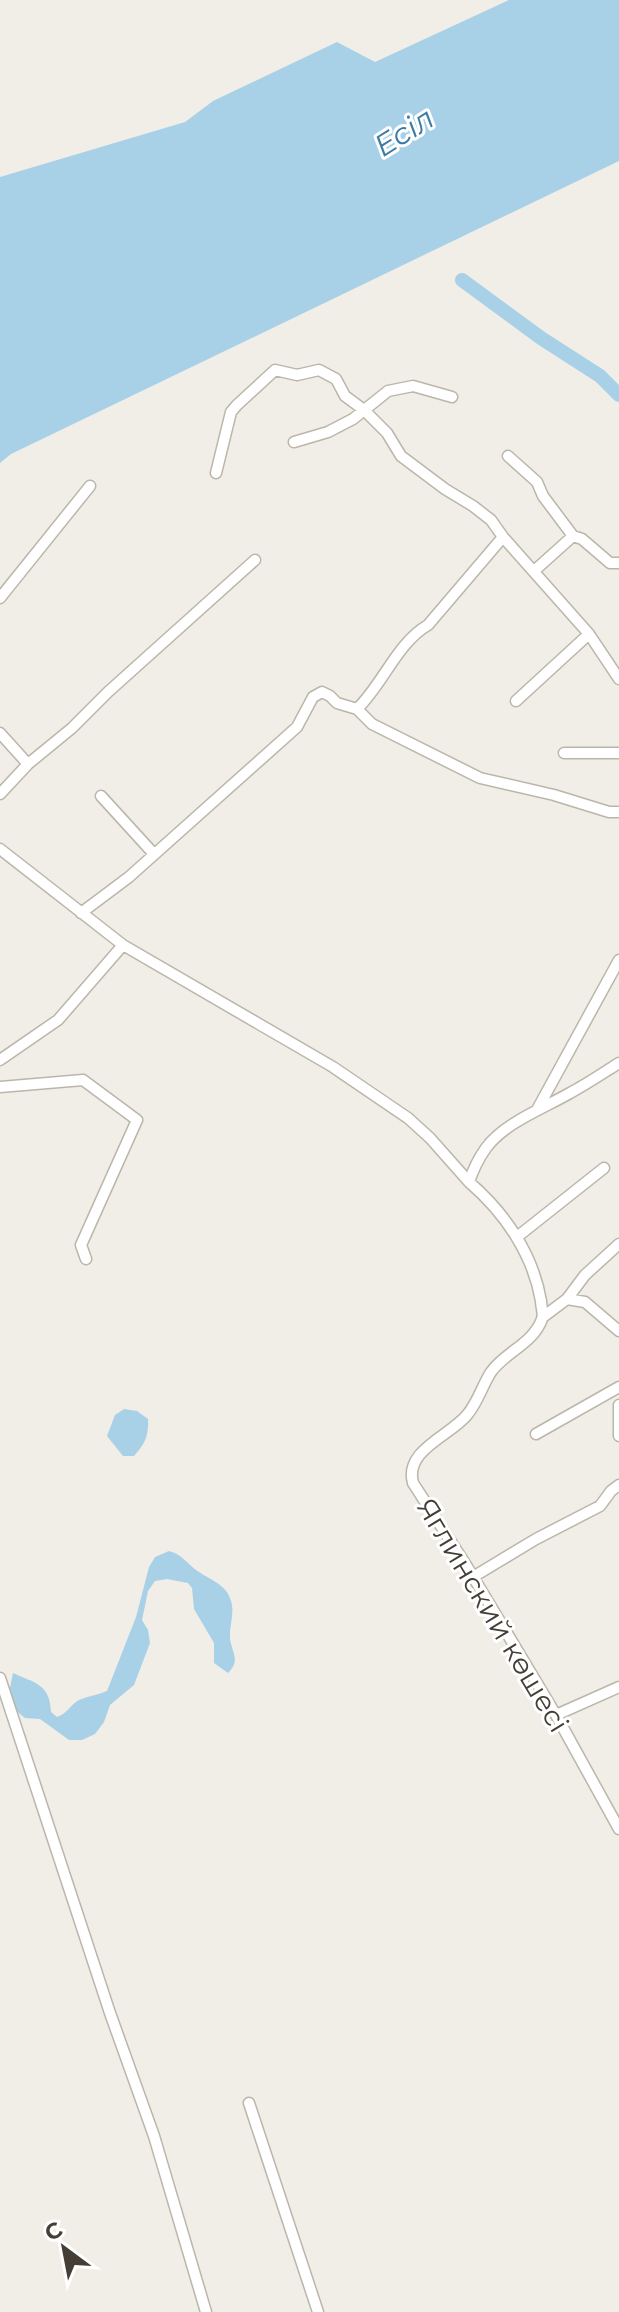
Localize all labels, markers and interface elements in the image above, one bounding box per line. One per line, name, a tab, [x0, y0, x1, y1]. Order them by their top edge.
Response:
water label: Есіл	[367, 99, 441, 165]
street label: Яглинский көшесі	[410, 1492, 576, 1738]
north arrow	[24, 2208, 104, 2288]
text: С	[40, 2216, 68, 2247]

